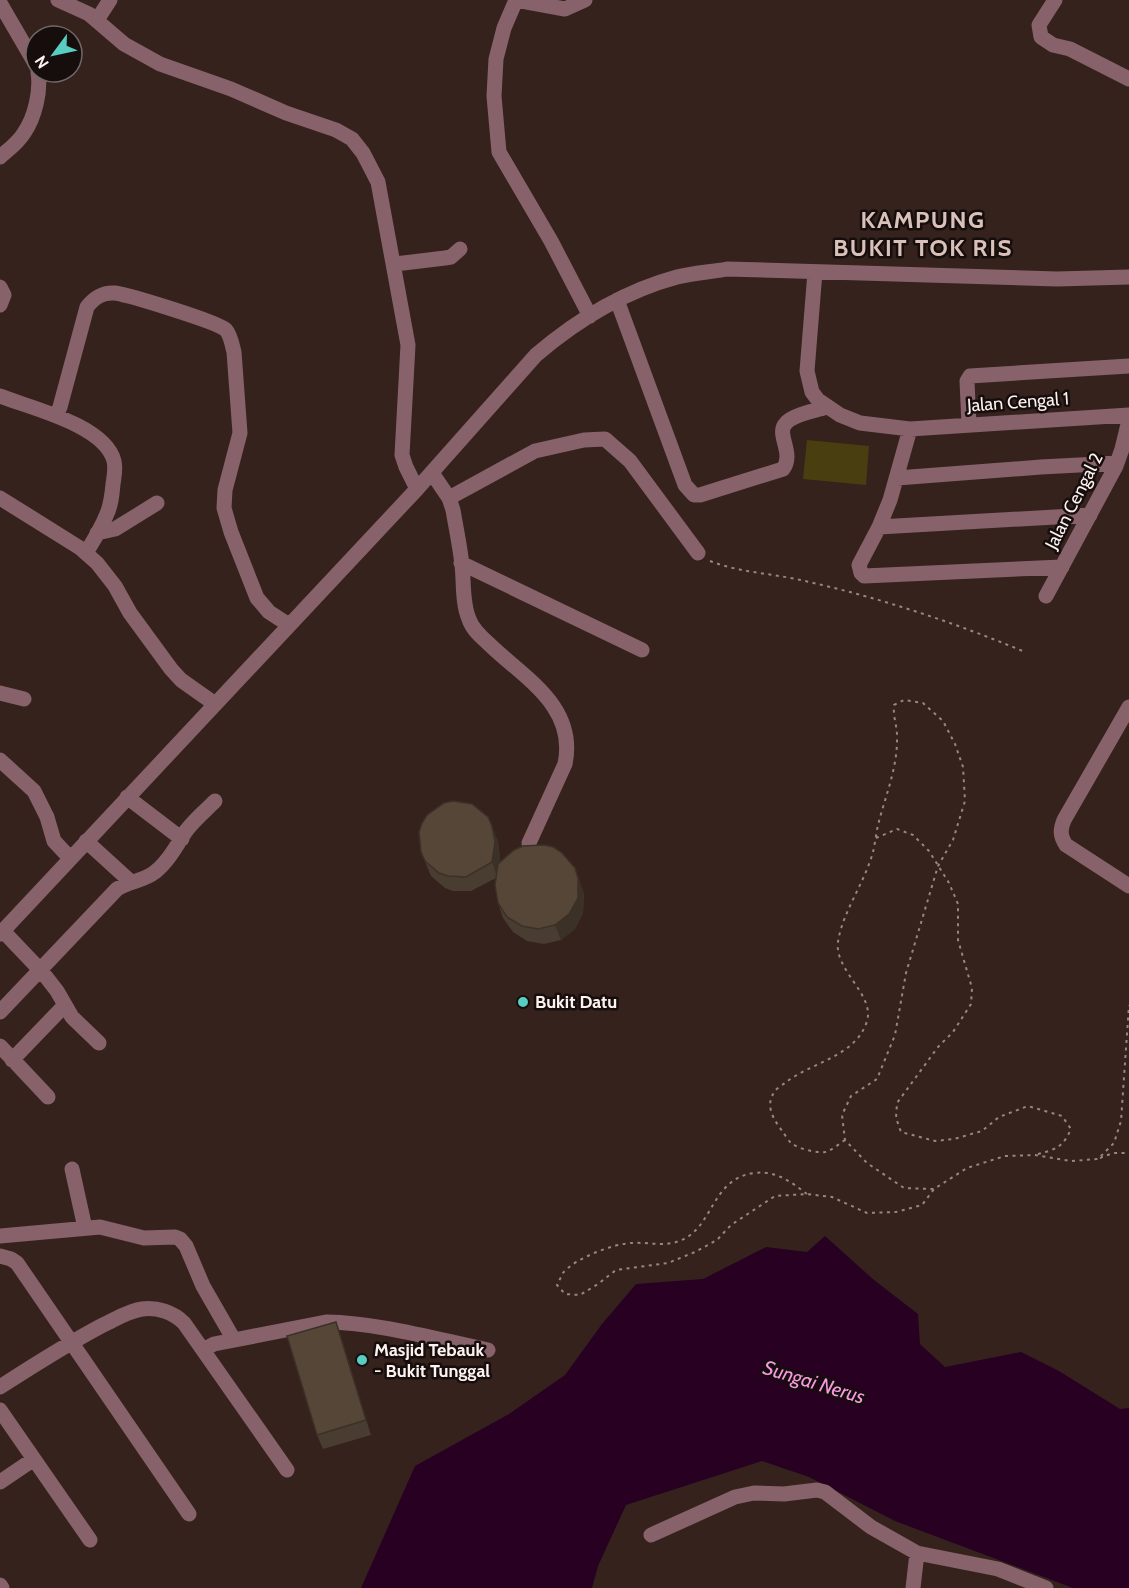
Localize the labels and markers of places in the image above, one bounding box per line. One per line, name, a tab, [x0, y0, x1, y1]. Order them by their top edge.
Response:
place label: Bukit Datu	[535, 991, 617, 1013]
marker: Bukit Datu	[516, 995, 530, 1009]
place label: Masjid Tebauk - Bukit Tunggal	[374, 1339, 490, 1382]
marker: Masjid Tebauk - Bukit Tunggal	[355, 1353, 369, 1367]

